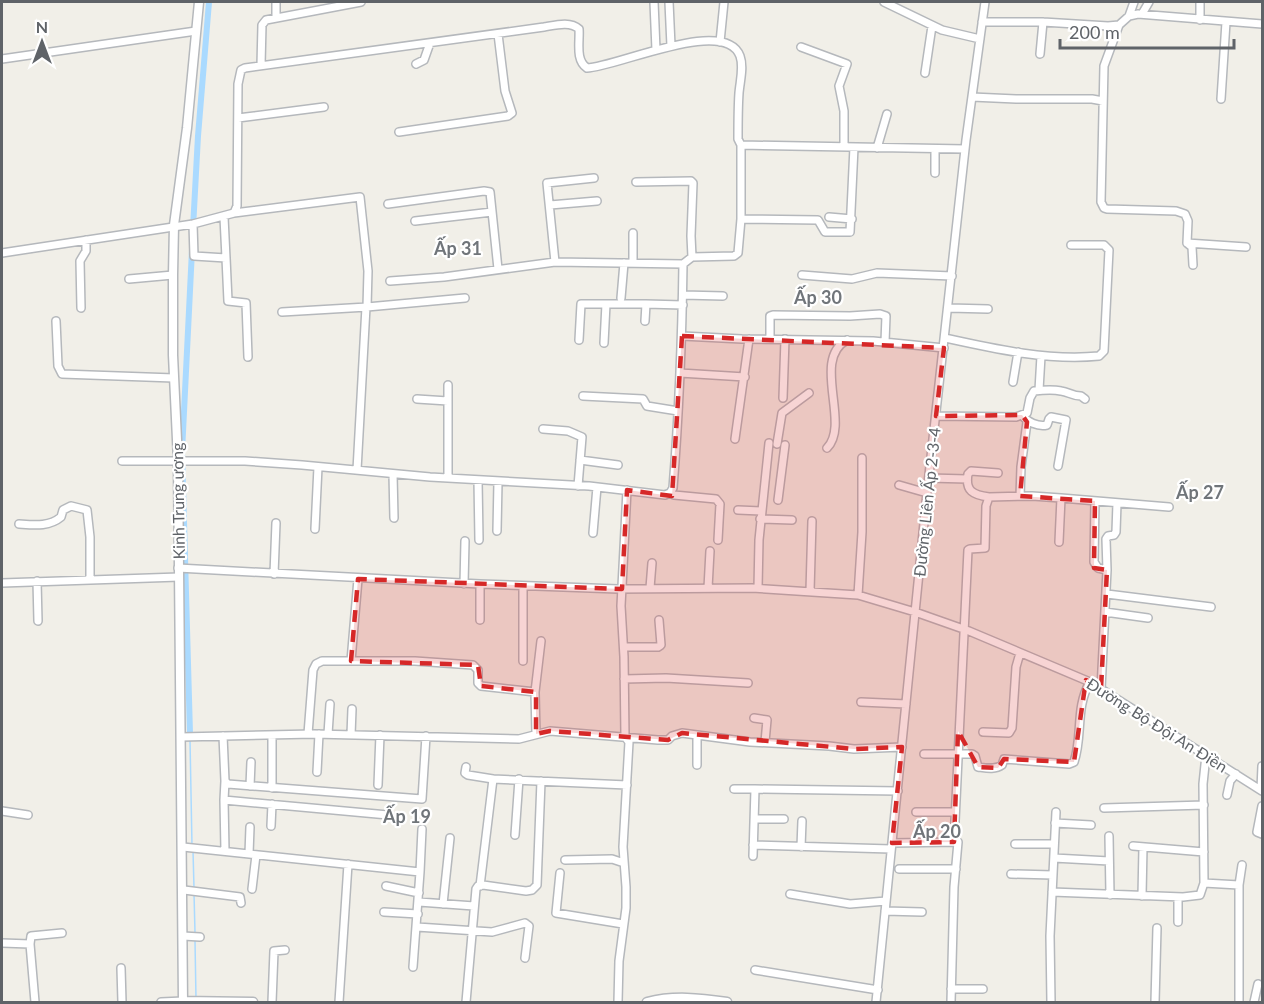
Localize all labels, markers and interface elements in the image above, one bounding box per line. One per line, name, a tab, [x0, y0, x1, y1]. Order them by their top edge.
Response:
north arrow	[12, 12, 72, 72]
scale bar	[1060, 12, 1234, 50]
text: N	[36, 17, 48, 36]
text: 200 m	[1069, 21, 1120, 43]
district label: Ấp 31	[433, 236, 482, 259]
district label: Ấp 30	[793, 285, 842, 308]
street label: Đường Liên Ấp 2-3-4	[909, 426, 944, 578]
street label: Kinh Trung ương	[167, 442, 188, 560]
district label: Ấp 27	[1175, 480, 1224, 503]
street label: Đường Bộ Đội An Điền	[1083, 673, 1231, 776]
district label: Ấp 19	[382, 804, 431, 827]
district label: Ấp 20	[912, 819, 961, 842]

